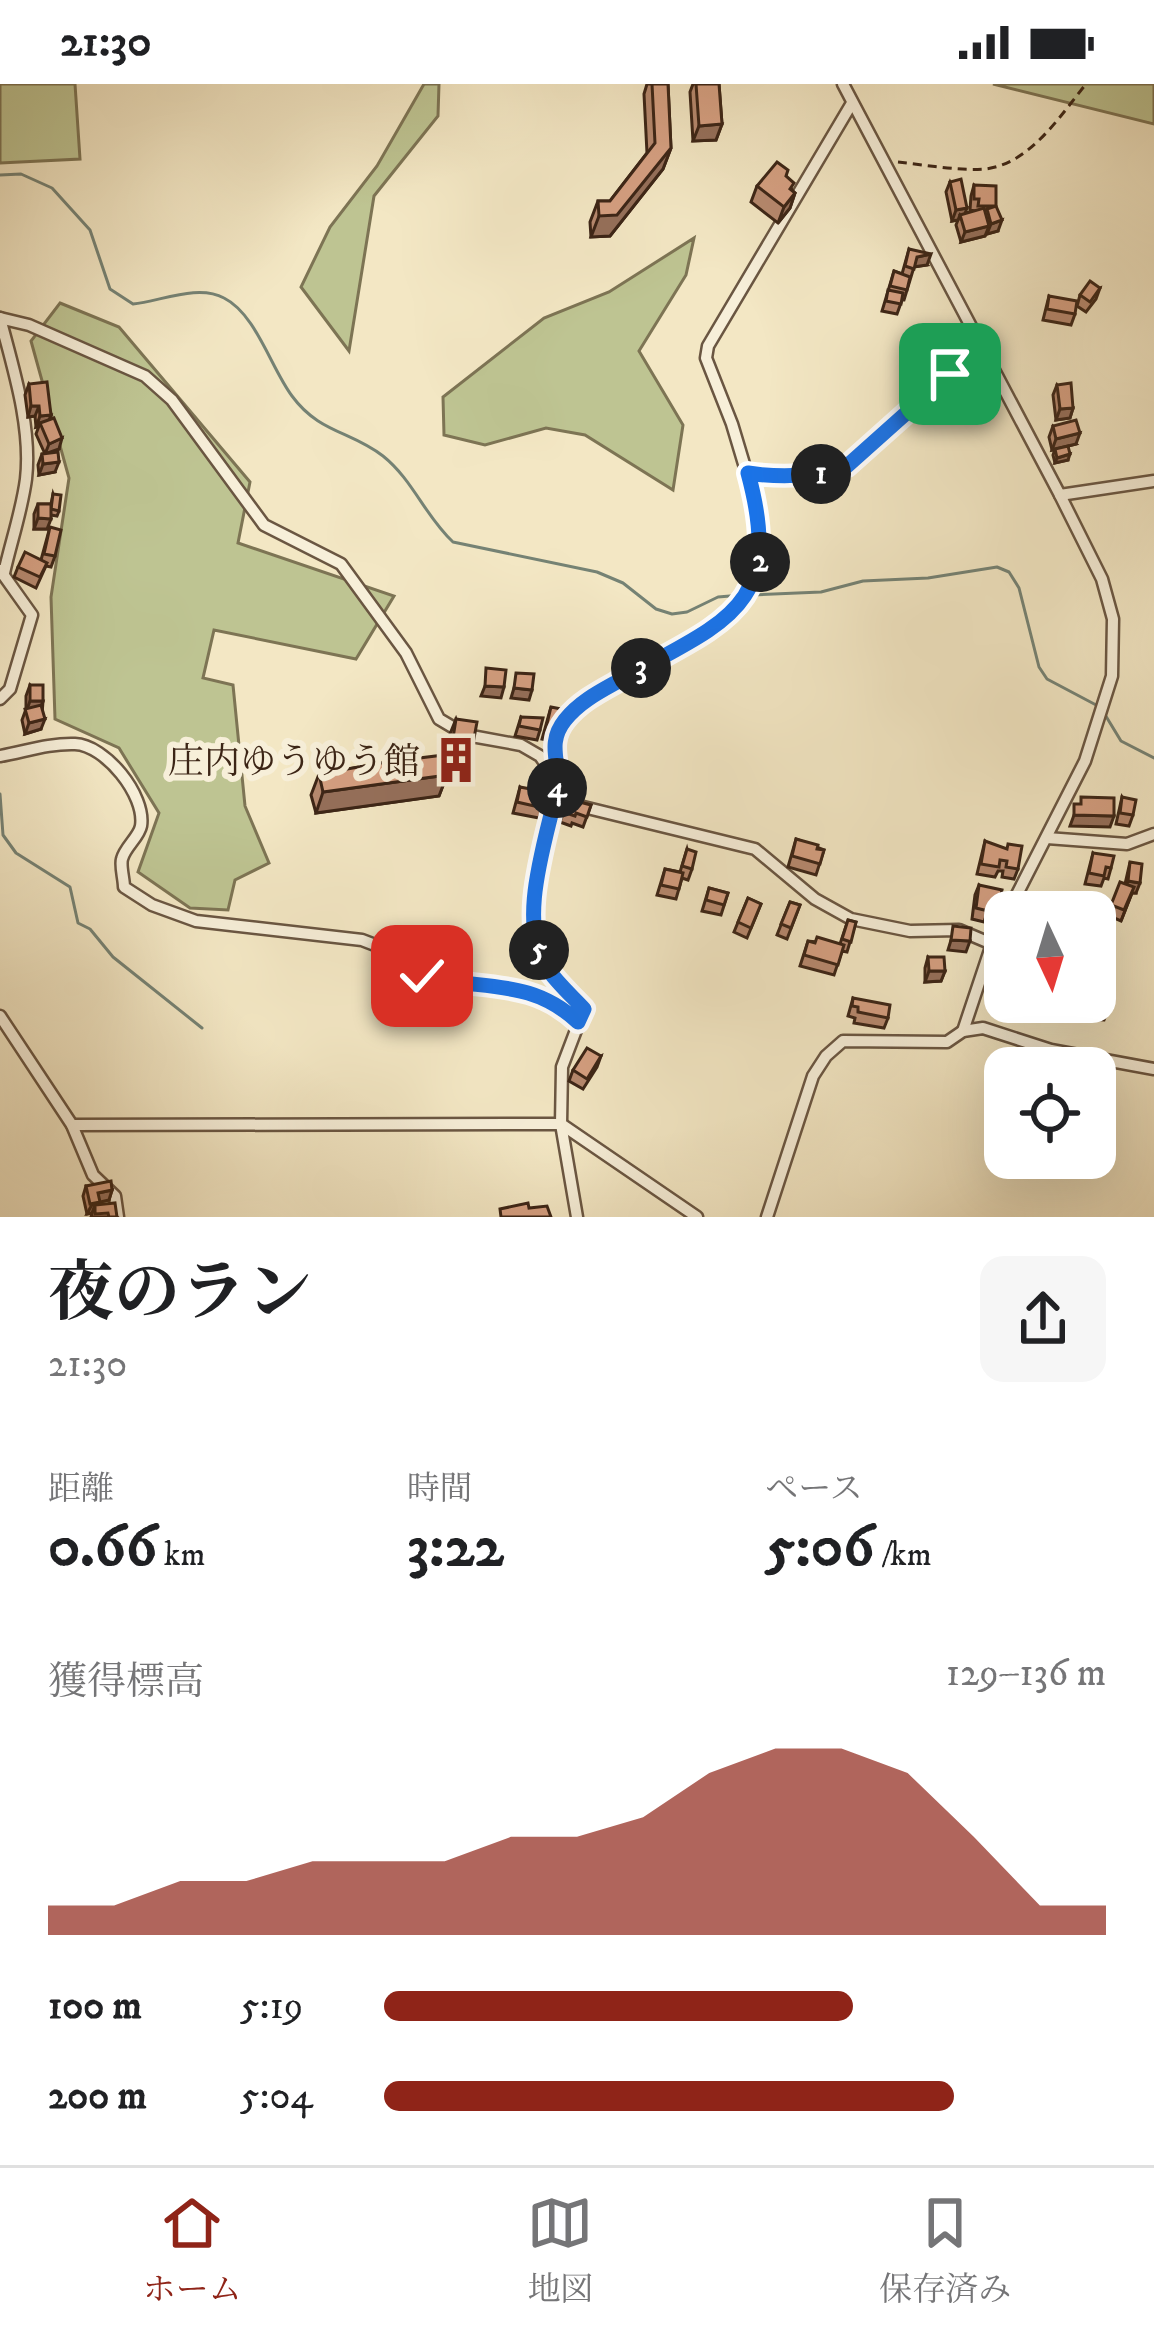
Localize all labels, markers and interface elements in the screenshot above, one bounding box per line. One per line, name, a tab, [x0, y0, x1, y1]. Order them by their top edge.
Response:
text: 21:30	[60, 14, 151, 70]
pin	[899, 323, 1001, 425]
icon: arrive	[917, 341, 983, 407]
pin: 1	[791, 444, 851, 504]
text: 1	[815, 453, 827, 494]
pin: 2	[730, 532, 790, 592]
text: 2	[752, 541, 768, 582]
pin: 3	[611, 638, 671, 698]
text: 3	[635, 647, 647, 688]
building icon: 庄内ゆうゆう館	[431, 735, 481, 785]
place label: 庄内ゆうゆう館	[168, 740, 420, 785]
pin: 4	[527, 758, 587, 818]
text: 4	[548, 767, 567, 808]
north arrow	[984, 891, 1116, 1023]
map controls	[984, 891, 1116, 1179]
pin: 5	[509, 920, 569, 980]
pin	[371, 925, 473, 1027]
text: 5	[531, 929, 547, 970]
icon: check	[389, 943, 455, 1009]
button: locate	[984, 1047, 1116, 1179]
text: 夜のラン	[48, 1254, 312, 1336]
button: share	[980, 1256, 1106, 1382]
text: 21:30	[48, 1340, 127, 1389]
text: 距離	[48, 1469, 114, 1510]
text: 時間	[407, 1469, 473, 1510]
text: ペース	[765, 1469, 863, 1510]
text: 0.66	[48, 1510, 157, 1585]
text: 3:22	[407, 1510, 504, 1585]
text: 5:06	[765, 1510, 874, 1585]
text: km	[157, 1535, 205, 1576]
text: /km	[874, 1535, 932, 1576]
text: 129–136 m	[946, 1649, 1106, 1698]
text: 獲得標高	[48, 1658, 204, 1707]
text: 100 m	[48, 1982, 142, 2031]
text: 5:19	[240, 1982, 303, 2031]
text: 200 m	[48, 2072, 147, 2121]
text: 5:04	[240, 2072, 313, 2121]
tab: ホーム	[143, 2190, 242, 2311]
tab: 地図	[527, 2190, 593, 2311]
tab: 保存済み	[879, 2190, 1011, 2311]

